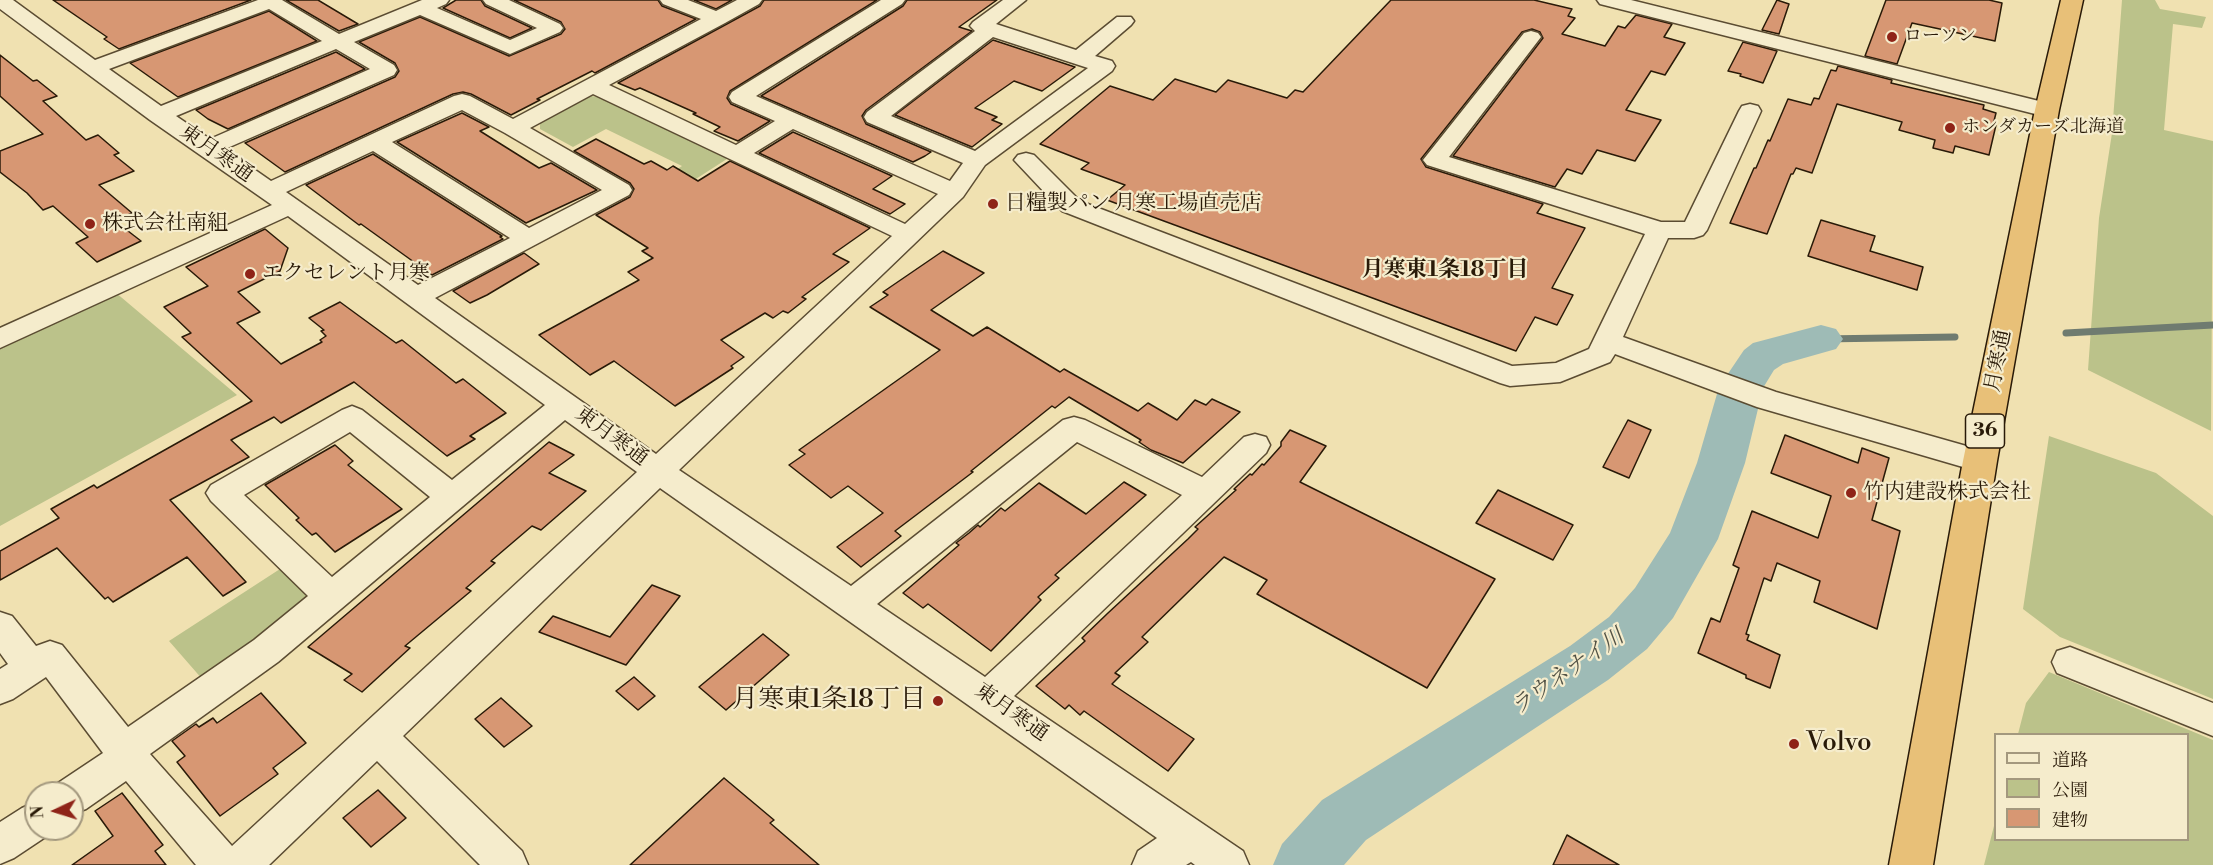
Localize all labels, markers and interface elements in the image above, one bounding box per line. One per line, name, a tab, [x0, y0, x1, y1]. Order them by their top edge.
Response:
place label: ローソン	[1904, 26, 1976, 48]
marker: ローソン	[1885, 30, 1899, 44]
place label: ホンダカーズ北海道	[1962, 117, 2124, 139]
street label: 東月寒通	[174, 120, 258, 188]
marker: ホンダカーズ北海道	[1943, 121, 1957, 135]
place label: 日糧製パン 月寒工場直売店	[1005, 191, 1261, 217]
marker: 日糧製パン 月寒工場直売店	[986, 197, 1000, 211]
place label: 株式会社南組	[102, 211, 228, 237]
marker: 株式会社南組	[83, 217, 97, 231]
district label: 月寒東1条18丁目	[1362, 258, 1528, 284]
place label: エクセレント月寒	[262, 261, 430, 287]
marker: エクセレント月寒	[243, 267, 257, 281]
street label: 月寒通	[1981, 328, 2017, 394]
street label: 東月寒通	[570, 402, 652, 472]
road number: 36	[1966, 414, 2004, 448]
place label: 竹内建設株式会社	[1863, 480, 2031, 506]
marker: 竹内建設株式会社	[1844, 486, 1858, 500]
water label: ラウネナイ川	[1506, 624, 1630, 722]
street label: 東月寒通	[969, 679, 1053, 747]
place label: 月寒東1条18丁目	[732, 685, 926, 717]
marker: 月寒東1条18丁目	[931, 694, 945, 708]
place label: Volvo	[1806, 728, 1872, 760]
legend	[1994, 733, 2189, 841]
marker: Volvo	[1787, 737, 1801, 751]
text: 道路	[2052, 749, 2088, 772]
text: 公園	[2052, 779, 2088, 802]
north arrow	[24, 781, 84, 841]
text: N	[28, 805, 48, 819]
text: 建物	[2052, 809, 2088, 832]

